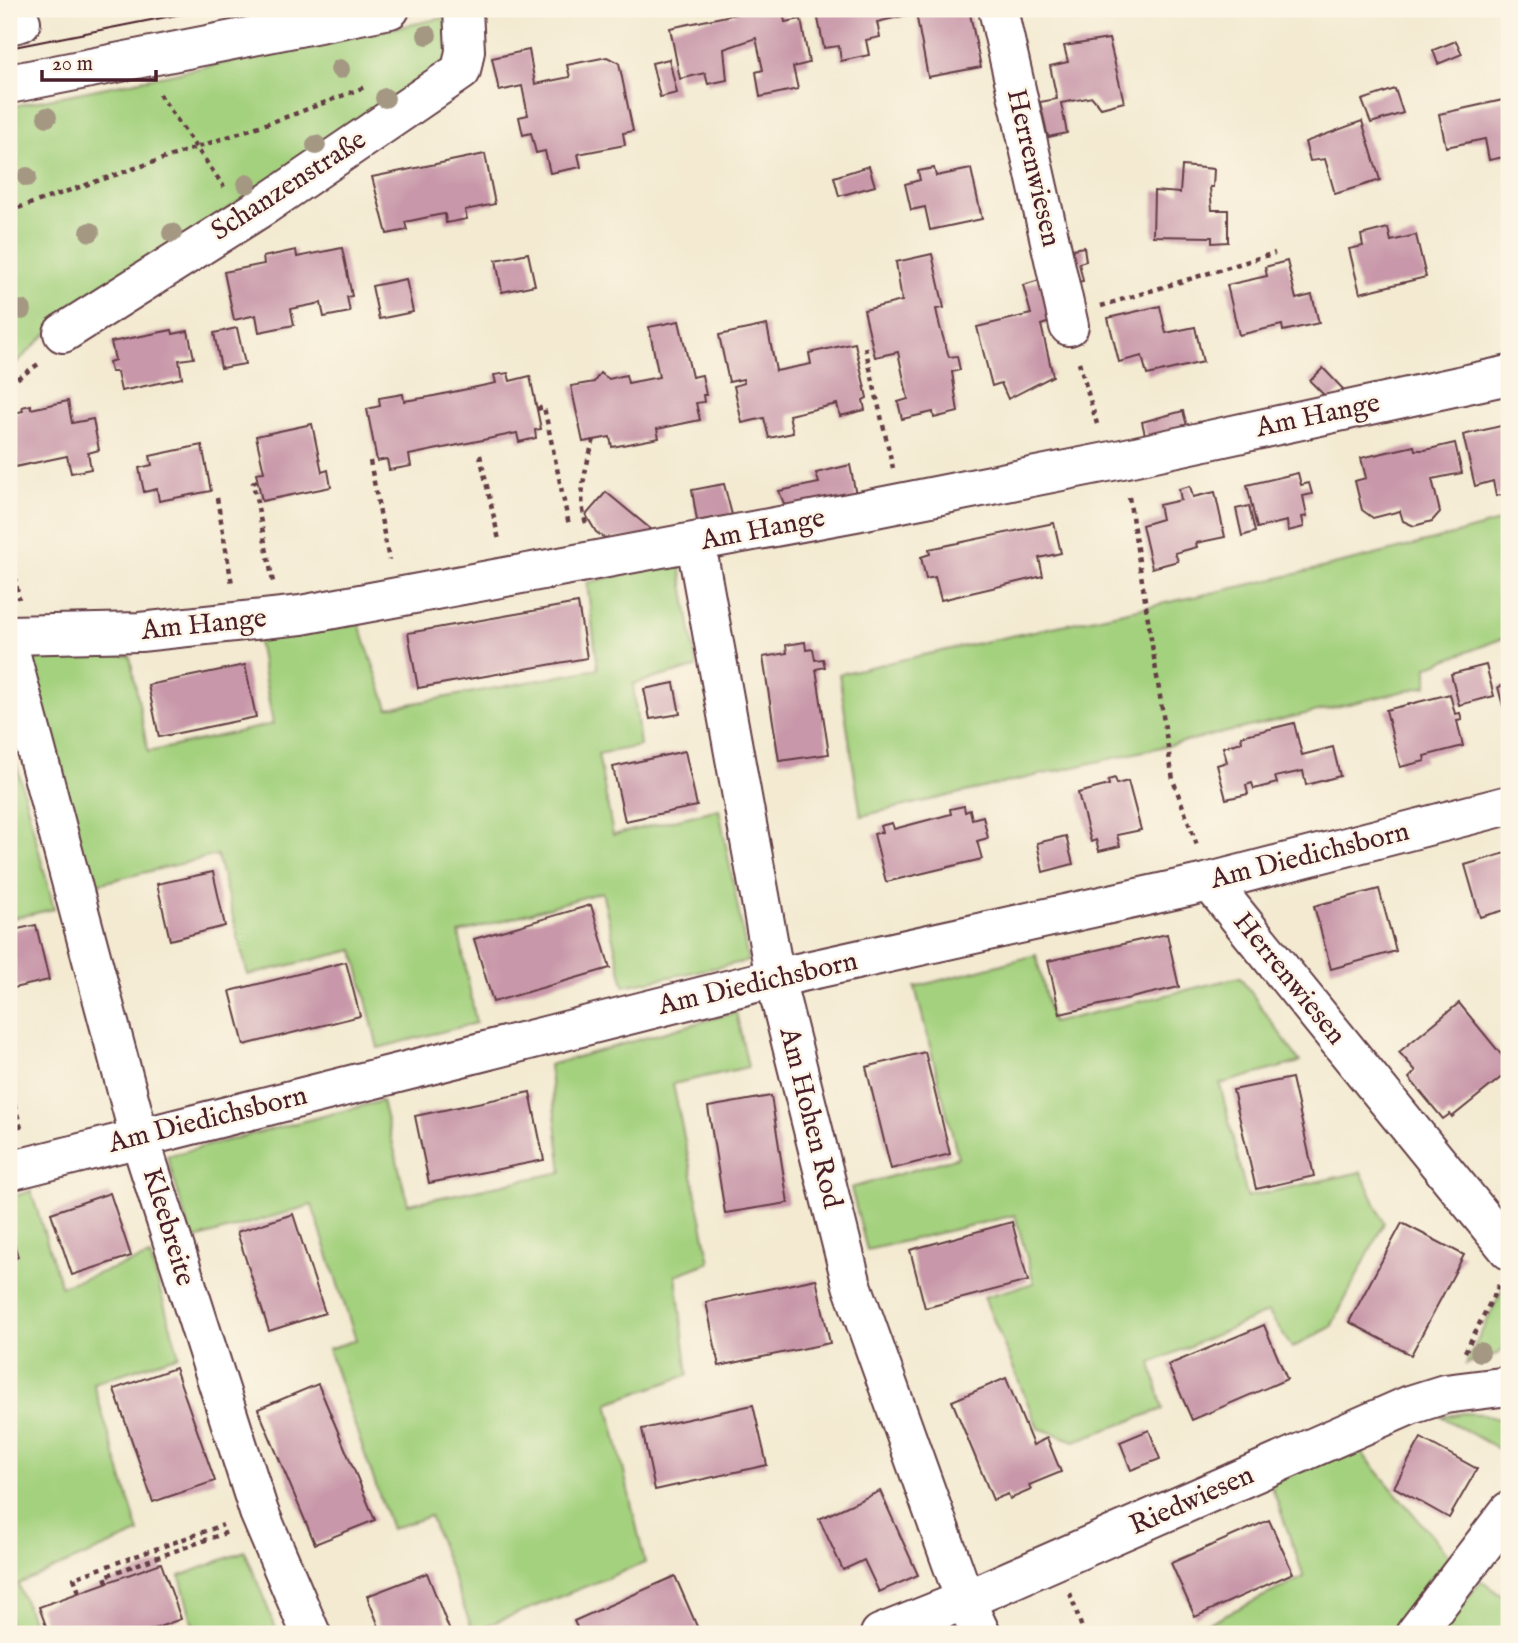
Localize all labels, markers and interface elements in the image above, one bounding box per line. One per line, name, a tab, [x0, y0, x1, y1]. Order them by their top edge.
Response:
scale bar	[42, 38, 156, 82]
text: 20 m	[52, 51, 93, 78]
street label: Herrenwiesen	[998, 86, 1068, 250]
street label: Schanzenstraße	[205, 123, 373, 249]
street label: Am Hange	[1252, 386, 1383, 446]
street label: Am Hange	[697, 501, 828, 559]
street label: Am Hange	[139, 601, 269, 649]
street label: Am Diedichsborn	[1206, 814, 1413, 898]
street label: Herrenwiesen	[1225, 906, 1353, 1053]
street label: Am Diedichsborn	[654, 944, 861, 1024]
street label: Am Hohen Rod	[770, 1023, 849, 1212]
street label: Am Diedichsborn	[104, 1078, 311, 1162]
street label: Kleebreite	[134, 1164, 203, 1290]
street label: Riedwiesen	[1124, 1458, 1260, 1544]

